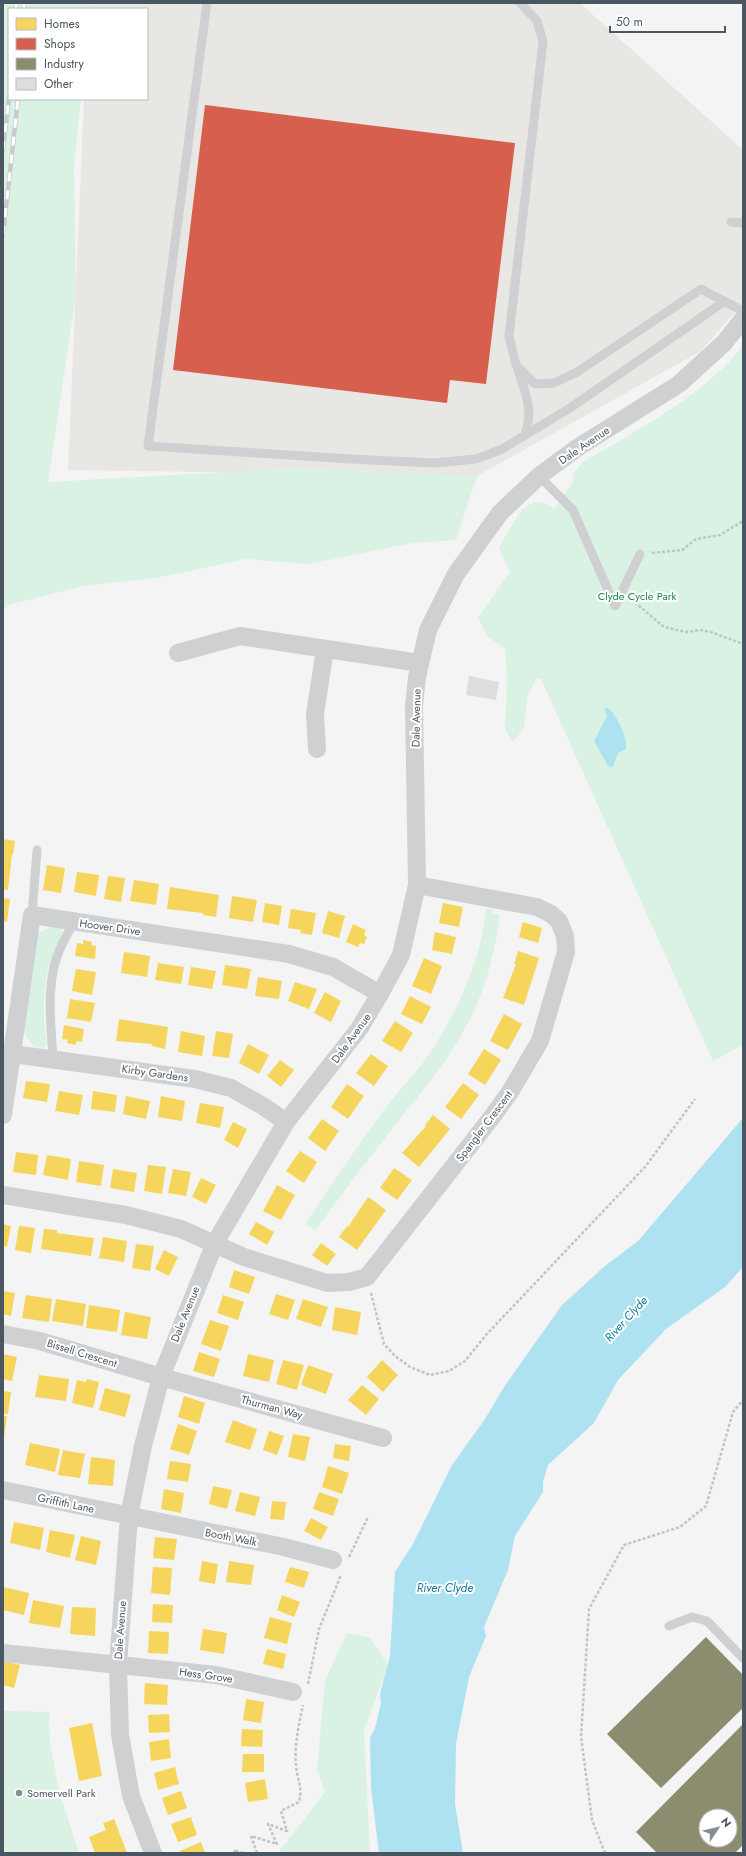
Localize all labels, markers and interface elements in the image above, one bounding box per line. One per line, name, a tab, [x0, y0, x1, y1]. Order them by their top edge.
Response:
legend	[8, 8, 148, 100]
scale bar	[610, 8, 725, 34]
text: 50 m	[616, 13, 643, 31]
text: Homes	[44, 15, 80, 33]
text: Shops	[44, 35, 75, 53]
text: Industry	[44, 55, 85, 73]
text: Other	[44, 75, 74, 93]
street label: Dale Avenue	[555, 422, 613, 468]
park label: Clyde Cycle Park	[598, 588, 677, 604]
street label: Dale Avenue	[407, 688, 425, 747]
street label: Hoover Drive	[78, 915, 142, 939]
street label: Dale Avenue	[327, 1009, 375, 1066]
street label: Kirby Gardens	[121, 1060, 190, 1086]
street label: Spangler Crescent	[452, 1087, 516, 1165]
street label: Dale Avenue	[167, 1284, 204, 1344]
water label: River Clyde	[600, 1292, 652, 1346]
street label: Bissell Crescent	[45, 1335, 119, 1371]
street label: Thurman Way	[239, 1391, 305, 1423]
street label: Griffith Lane	[36, 1489, 96, 1517]
street label: Booth Walk	[204, 1524, 258, 1550]
water label: River Clyde	[417, 1579, 473, 1597]
street label: Dale Avenue	[110, 1600, 130, 1660]
street label: Hess Grove	[178, 1663, 234, 1687]
place label: Somervell Park	[27, 1785, 96, 1801]
marker: Somervell Park	[14, 1788, 24, 1798]
north arrow	[698, 1808, 738, 1848]
text: N	[717, 1814, 735, 1830]

